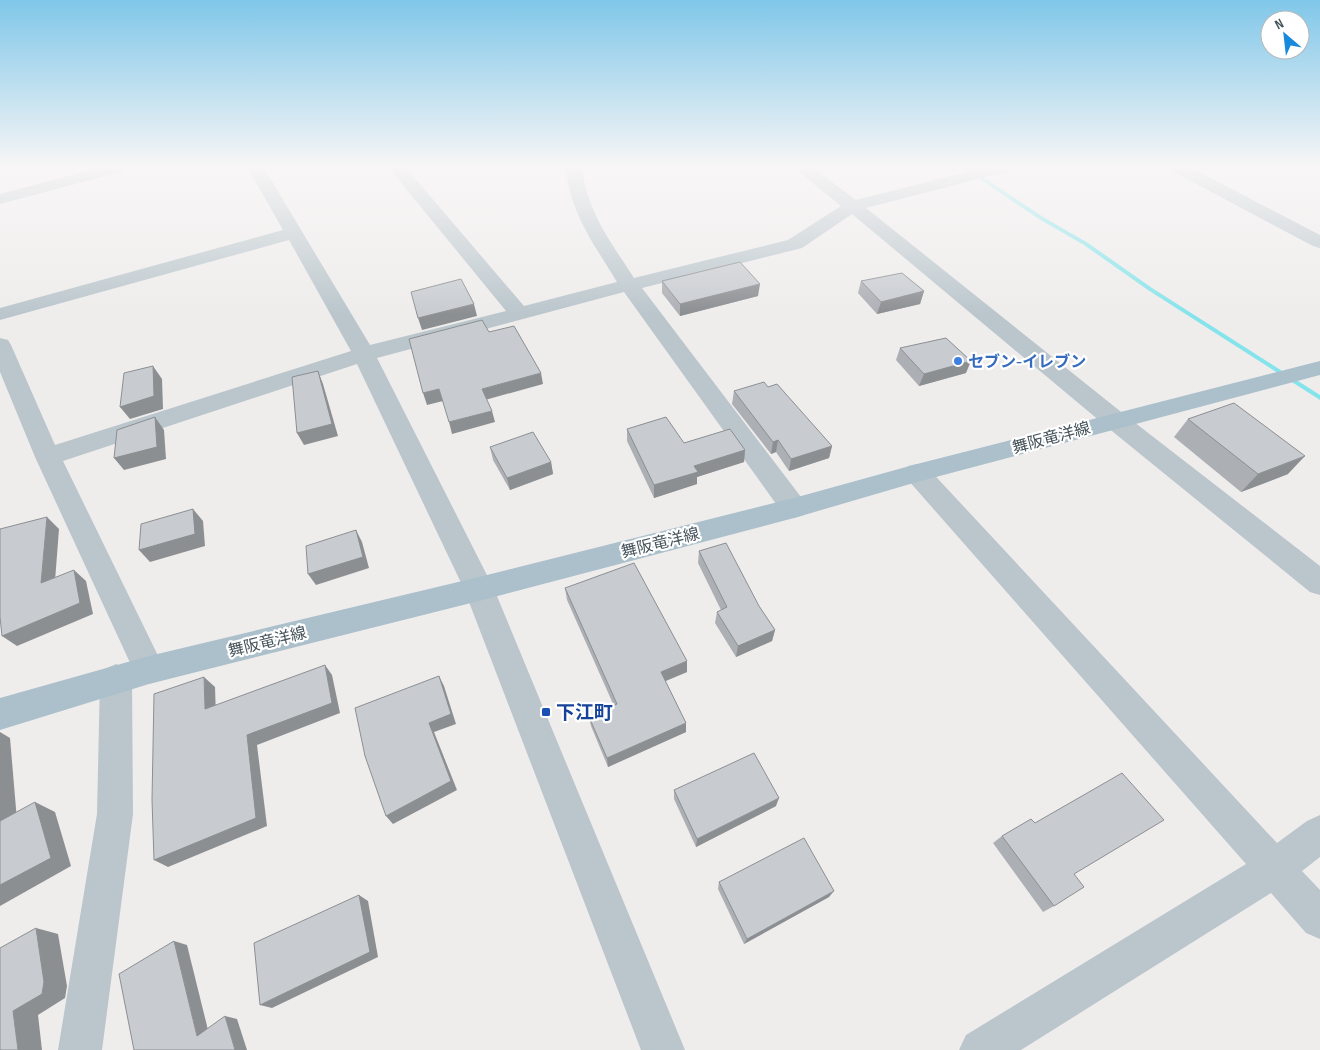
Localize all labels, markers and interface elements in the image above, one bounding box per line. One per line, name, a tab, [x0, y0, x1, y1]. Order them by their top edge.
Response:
north arrow	[1260, 10, 1310, 60]
text: N	[1272, 15, 1286, 33]
place label: セブン-イレブン	[968, 353, 1086, 372]
marker: セブン-イレブン	[952, 355, 964, 367]
street label: 舞阪竜洋線	[1010, 419, 1092, 458]
street label: 舞阪竜洋線	[619, 525, 701, 562]
street label: 舞阪竜洋線	[226, 624, 308, 661]
place label: 下江町	[556, 702, 613, 725]
marker: 下江町	[540, 706, 552, 718]

